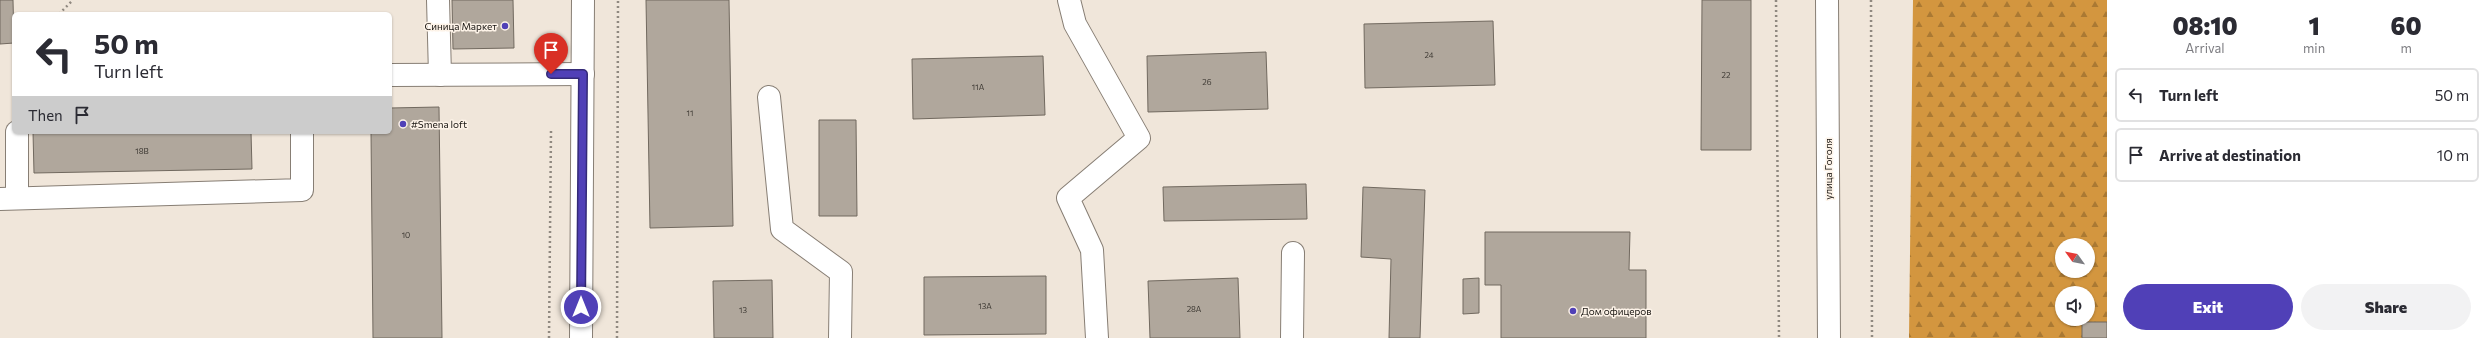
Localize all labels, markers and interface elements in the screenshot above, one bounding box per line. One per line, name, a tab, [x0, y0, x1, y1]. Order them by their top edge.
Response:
text: 08:10	[2172, 11, 2238, 40]
text: 1	[2308, 11, 2320, 40]
text: 60	[2391, 11, 2422, 40]
place label: Синица Маркет	[424, 20, 497, 32]
marker: Синица Маркет	[500, 21, 510, 31]
text: 50 m	[94, 26, 159, 60]
icon: left	[28, 28, 80, 80]
pin	[534, 33, 568, 74]
icon: arrive	[540, 39, 562, 61]
text: Arrival	[2185, 40, 2225, 56]
text: min	[2303, 40, 2325, 56]
text: m	[2400, 40, 2412, 56]
house number: 24	[1424, 50, 1434, 60]
text: Turn left	[94, 60, 163, 82]
house number: 22	[1722, 70, 1731, 80]
house number: 26	[1202, 77, 1212, 87]
house number: 11А	[972, 82, 985, 92]
icon: left	[2125, 84, 2147, 106]
text: Turn left	[2159, 86, 2218, 104]
text: 50 m	[2435, 86, 2469, 104]
icon: arrive	[71, 104, 93, 126]
text: Then	[28, 106, 63, 124]
house number: 11	[687, 108, 693, 118]
place label: #Smena loft	[411, 118, 467, 130]
marker: #Smena loft	[398, 119, 408, 129]
street label: улица Гоголя	[1822, 138, 1834, 200]
icon: arrive	[2125, 144, 2147, 166]
house number: 18В	[135, 146, 149, 156]
text: Arrive at destination	[2159, 146, 2301, 164]
text: 10 m	[2437, 146, 2469, 164]
house number: 10	[402, 230, 410, 240]
north arrow	[2055, 238, 2095, 278]
map controls	[2055, 238, 2095, 326]
button: Exit	[2123, 284, 2293, 330]
button: Share	[2301, 284, 2471, 330]
position arrow	[560, 286, 602, 328]
button: sound	[2055, 286, 2095, 326]
house number: 13А	[978, 301, 992, 311]
house number: 28А	[1187, 304, 1202, 314]
house number: 13	[739, 305, 747, 315]
place label: Дом офицеров	[1581, 305, 1652, 317]
marker: Дом офицеров	[1568, 306, 1578, 316]

